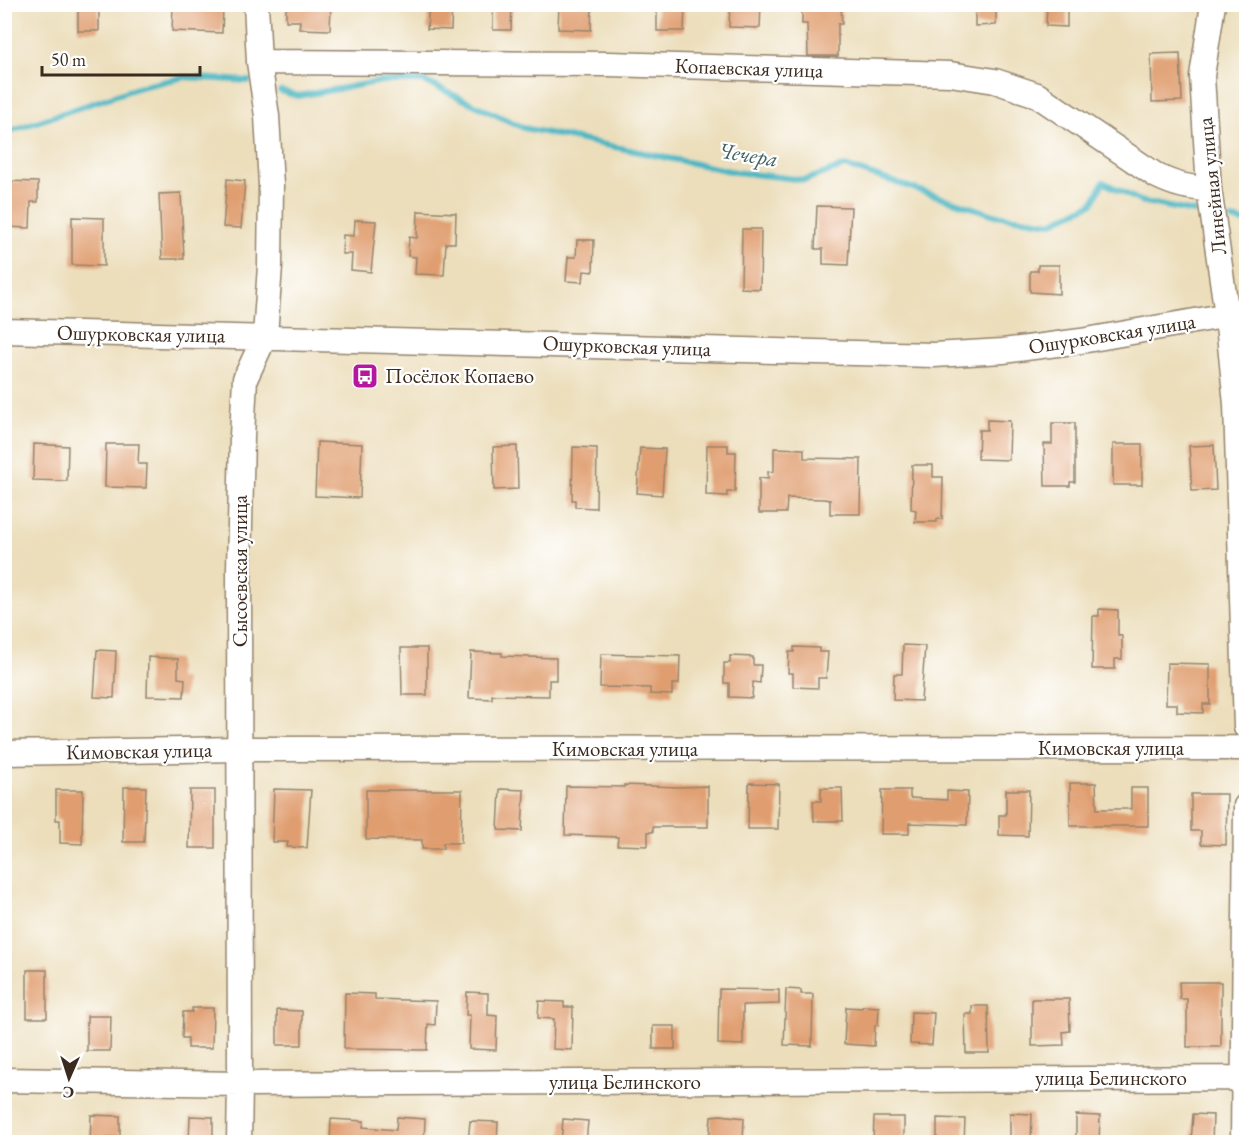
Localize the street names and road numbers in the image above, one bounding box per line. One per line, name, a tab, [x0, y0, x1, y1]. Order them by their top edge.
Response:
street label: Копаевская улица	[674, 51, 824, 84]
street label: Линейная улица	[1191, 115, 1232, 256]
street label: Ошурковская улица	[1027, 307, 1198, 360]
street label: Ошурковская улица	[57, 319, 226, 348]
street label: Ошурковская улица	[542, 329, 712, 362]
street label: Сысоевская улица	[226, 494, 253, 647]
street label: Кимовская улица	[1038, 734, 1185, 761]
street label: Кимовская улица	[552, 735, 699, 762]
street label: Кимовская улица	[66, 736, 213, 765]
street label: улица Белинского	[1035, 1064, 1187, 1091]
street label: улица Белинского	[549, 1068, 701, 1095]

